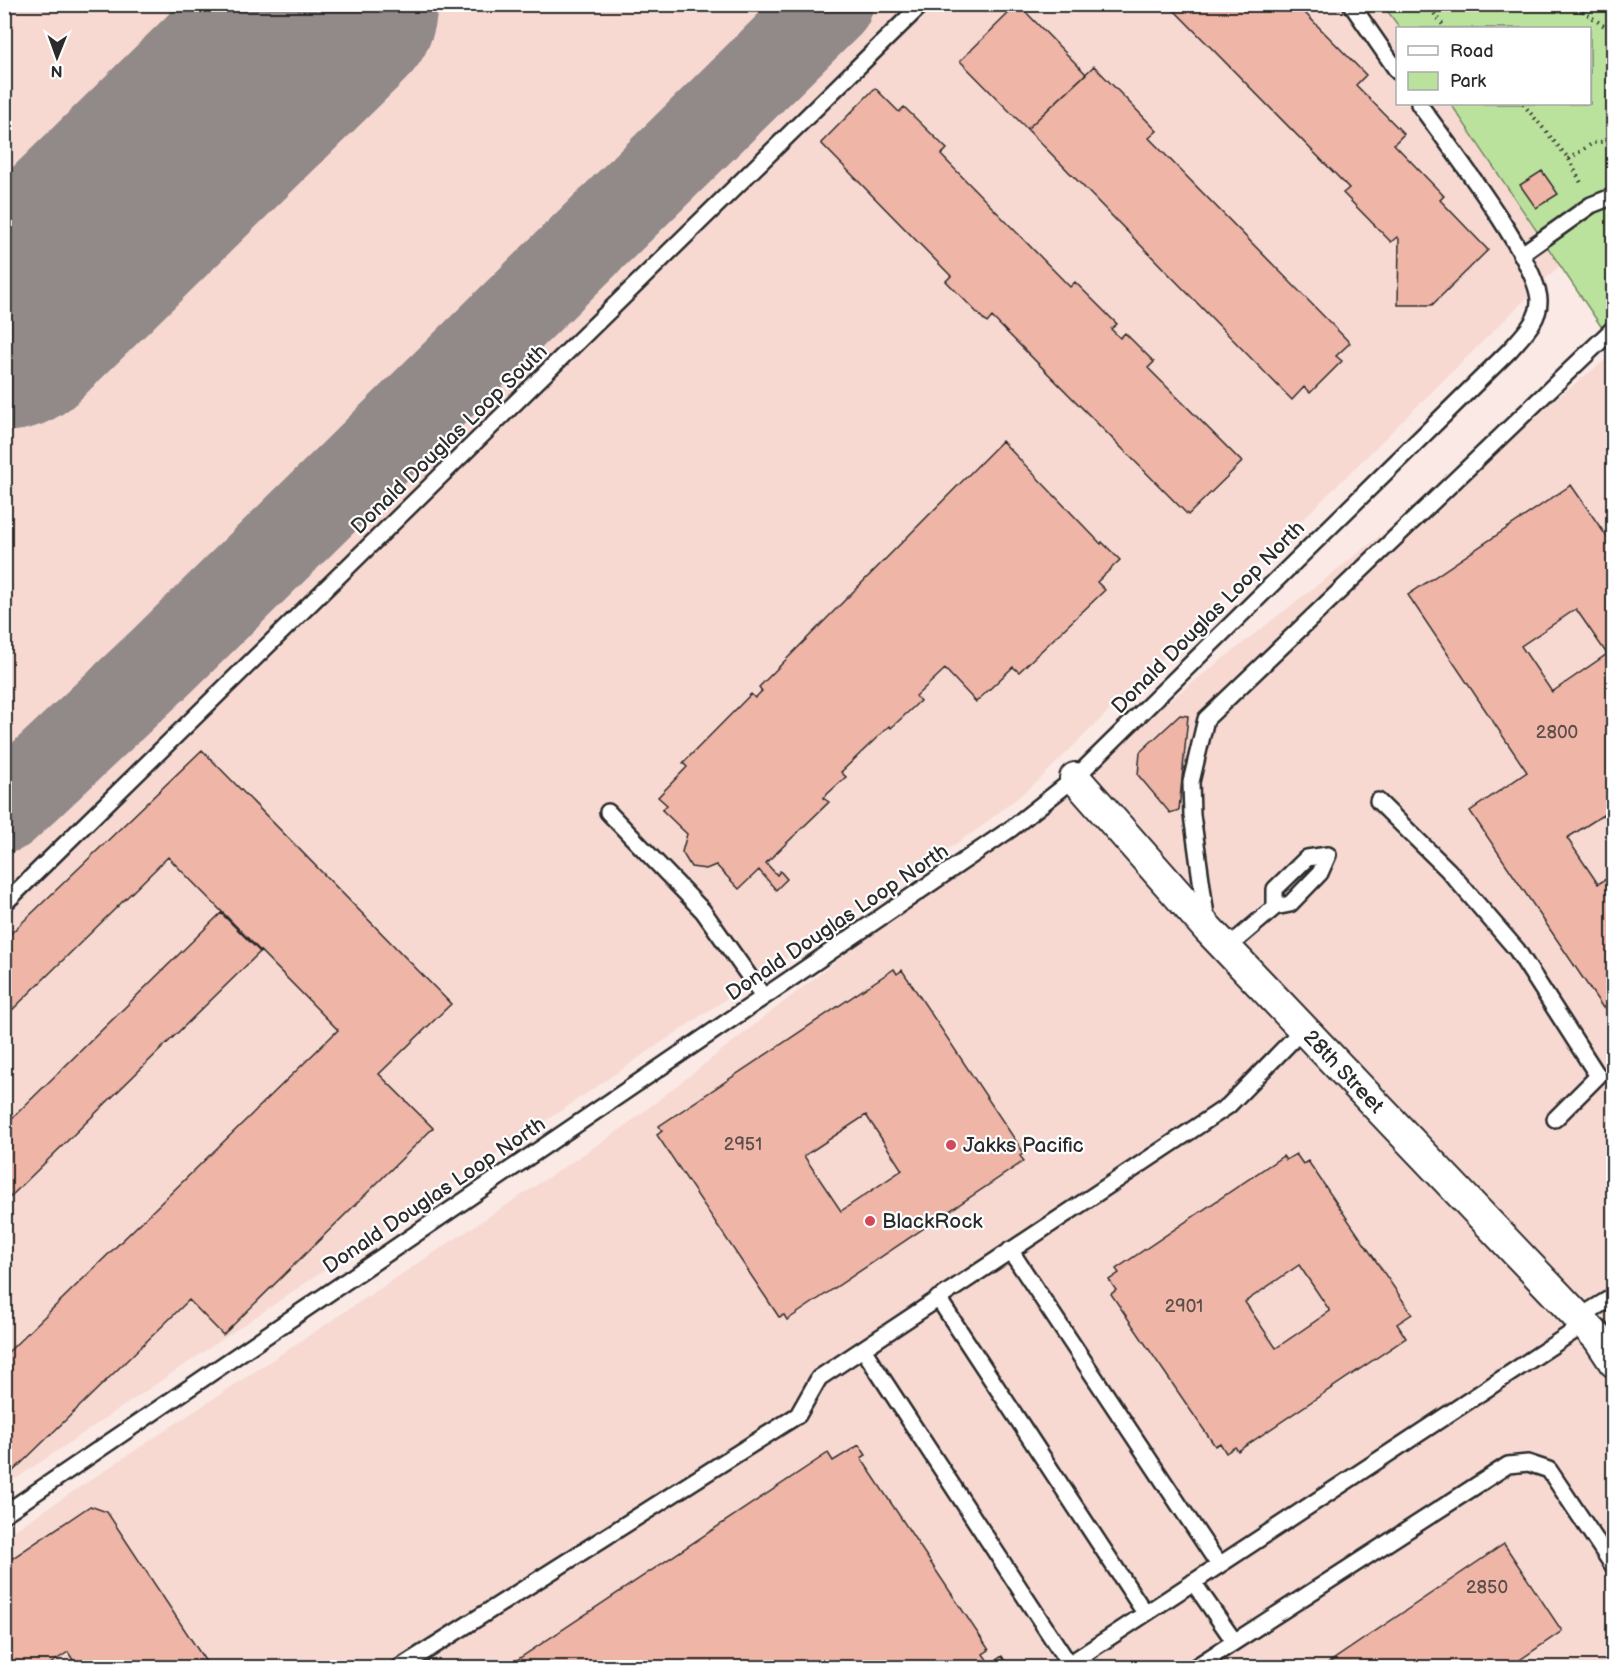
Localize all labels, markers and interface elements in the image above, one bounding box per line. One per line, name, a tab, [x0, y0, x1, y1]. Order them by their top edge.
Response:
north arrow	[27, 27, 87, 87]
legend	[1396, 27, 1591, 105]
text: Road	[1450, 41, 1494, 62]
text: N	[51, 61, 63, 80]
text: Park	[1450, 71, 1486, 92]
street label: Donald Douglas Loop South	[346, 339, 553, 540]
street label: Donald Douglas Loop North	[1107, 516, 1310, 719]
house number: 2800	[1536, 722, 1578, 743]
street label: Donald Douglas Loop North	[721, 839, 953, 1006]
street label: 28th Street	[1298, 1025, 1389, 1119]
street label: Donald Douglas Loop North	[318, 1112, 550, 1279]
place label: Jakks Pacific	[963, 1133, 1084, 1158]
house number: 2951	[724, 1134, 762, 1155]
marker: Jakks Pacific	[944, 1138, 958, 1152]
place label: BlackRock	[882, 1209, 983, 1234]
marker: BlackRock	[863, 1214, 877, 1228]
house number: 2901	[1165, 1296, 1203, 1317]
house number: 2850	[1466, 1577, 1508, 1598]

